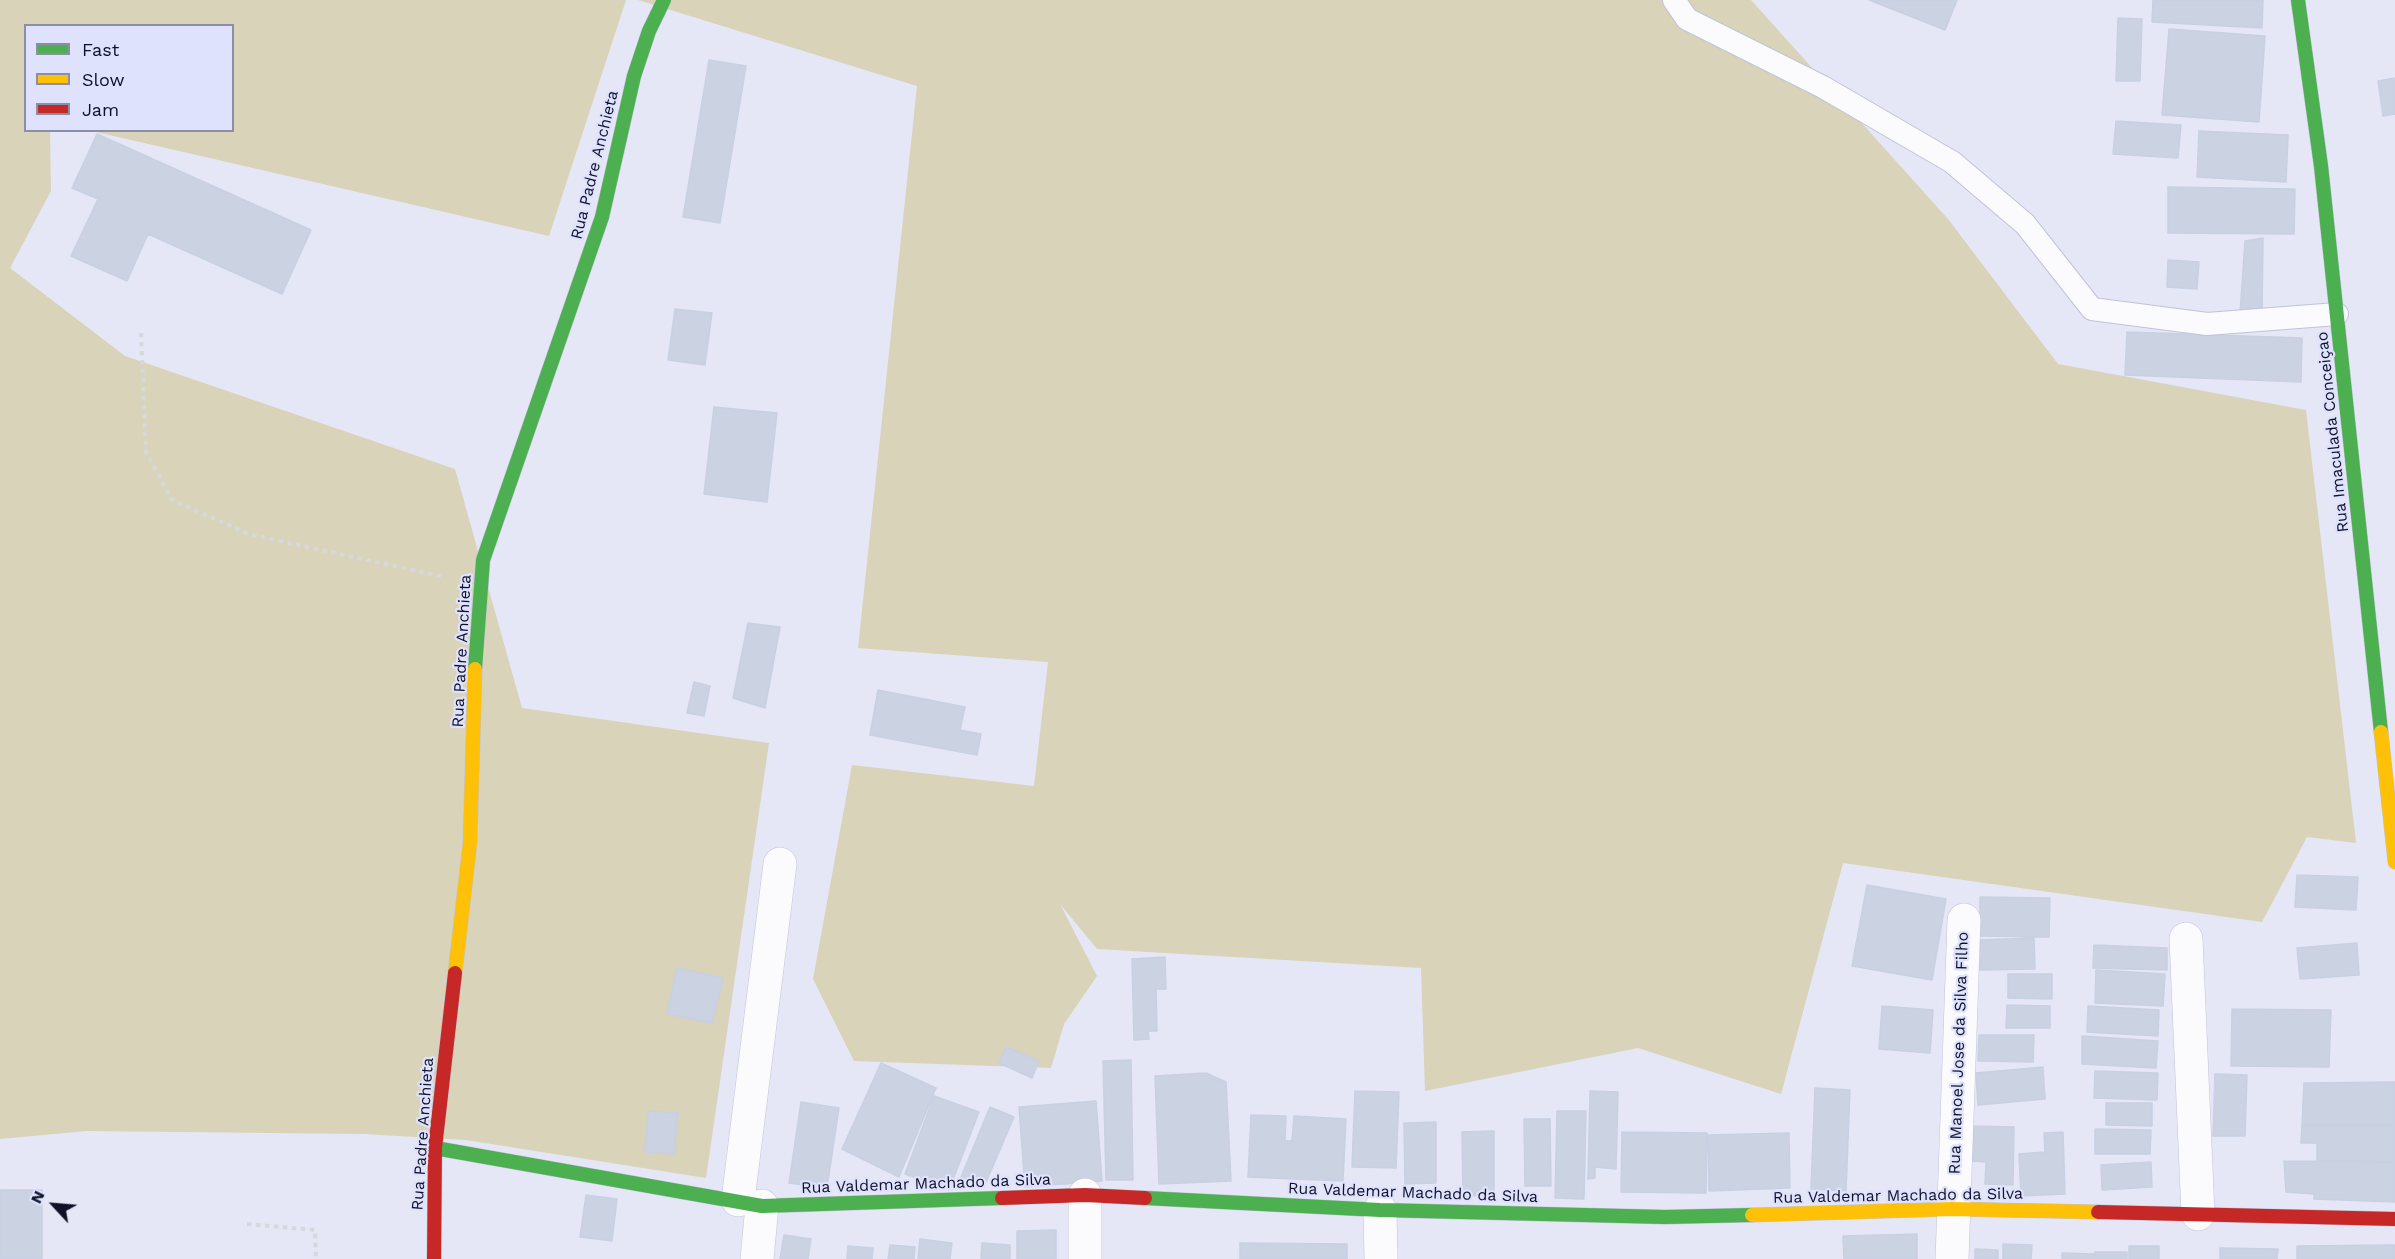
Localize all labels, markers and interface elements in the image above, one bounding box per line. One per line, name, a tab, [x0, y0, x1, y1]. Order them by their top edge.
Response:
legend	[24, 24, 234, 132]
text: Fast	[82, 39, 119, 60]
text: Slow	[82, 69, 125, 90]
street label: Rua Padre Anchieta	[567, 88, 623, 242]
text: Jam	[82, 99, 119, 120]
street label: Rua Imaculada Conceiçao	[2313, 331, 2353, 533]
street label: Rua Padre Anchieta	[448, 574, 476, 728]
street label: Rua Manoel Jose da Silva Filho	[1945, 931, 1973, 1175]
street label: Rua Padre Anchieta	[408, 1057, 438, 1211]
street label: Rua Valdemar Machado da Silva	[801, 1170, 1051, 1198]
north arrow	[24, 1175, 84, 1235]
street label: Rua Valdemar Machado da Silva	[1288, 1179, 1538, 1207]
street label: Rua Valdemar Machado da Silva	[1773, 1184, 2023, 1208]
text: N	[26, 1187, 49, 1206]

